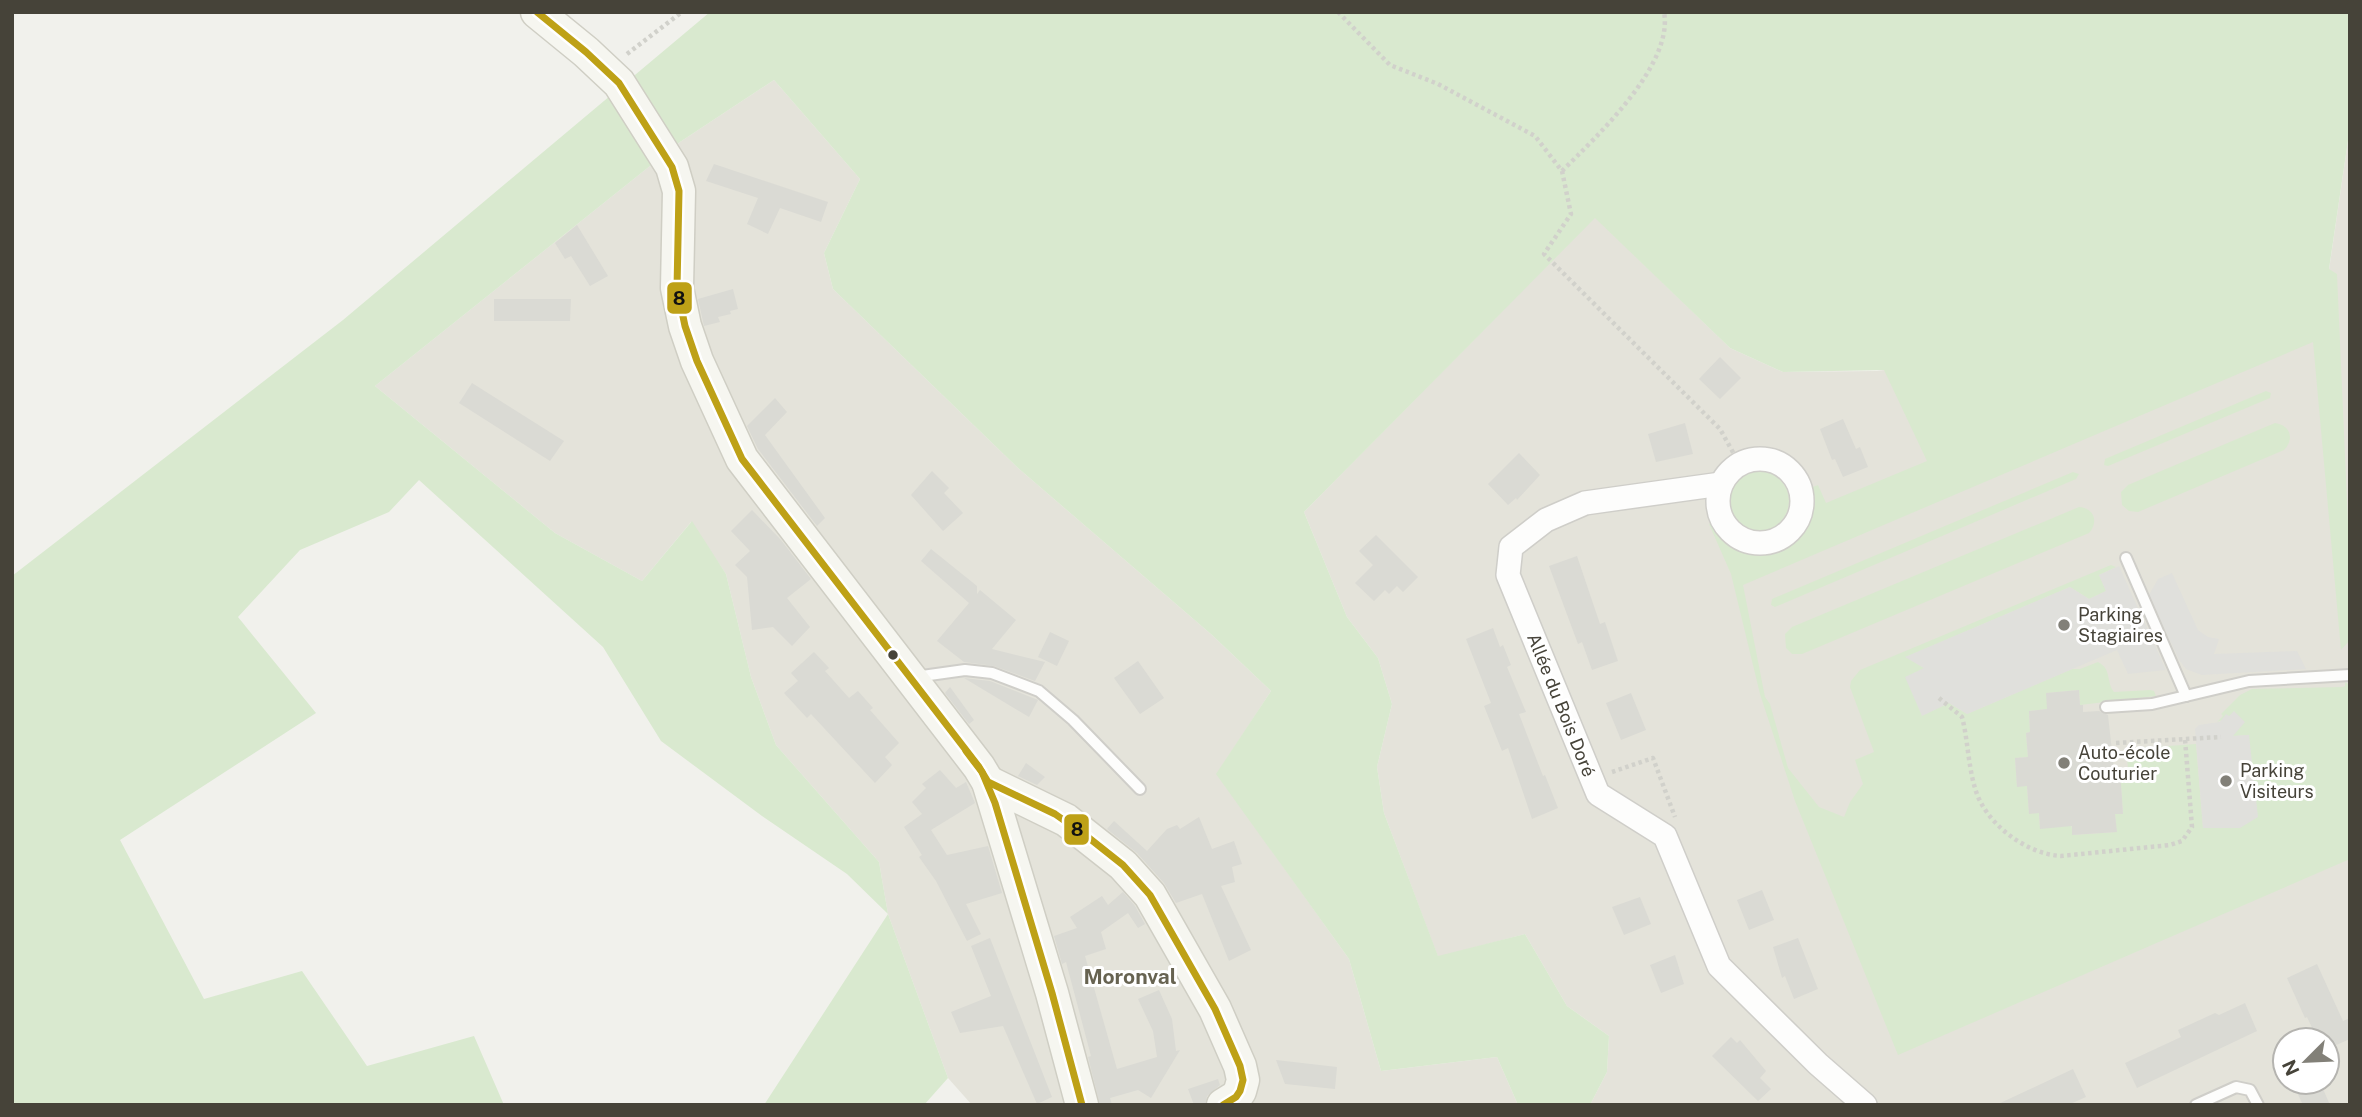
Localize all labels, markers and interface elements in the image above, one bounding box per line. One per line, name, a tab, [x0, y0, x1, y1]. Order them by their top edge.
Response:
line badge: 8	[666, 281, 693, 315]
text: 8	[673, 287, 685, 309]
place label: Parking Stagiaires	[2078, 604, 2163, 646]
marker: Parking Stagiaires	[2056, 617, 2072, 633]
street label: Allée du Bois Doré	[1523, 630, 1600, 780]
unlabelled marker	[886, 648, 900, 662]
place label: Auto-école Couturier	[2078, 742, 2170, 784]
marker: Auto-école Couturier	[2056, 755, 2072, 771]
place label: Parking Visiteurs	[2240, 760, 2314, 802]
marker: Parking Visiteurs	[2218, 773, 2234, 789]
line badge: 8	[1063, 813, 1090, 846]
text: 8	[1071, 818, 1083, 840]
district label: Moronval	[1083, 964, 1177, 989]
north arrow	[2271, 1026, 2341, 1096]
text: N	[2277, 1057, 2304, 1079]

